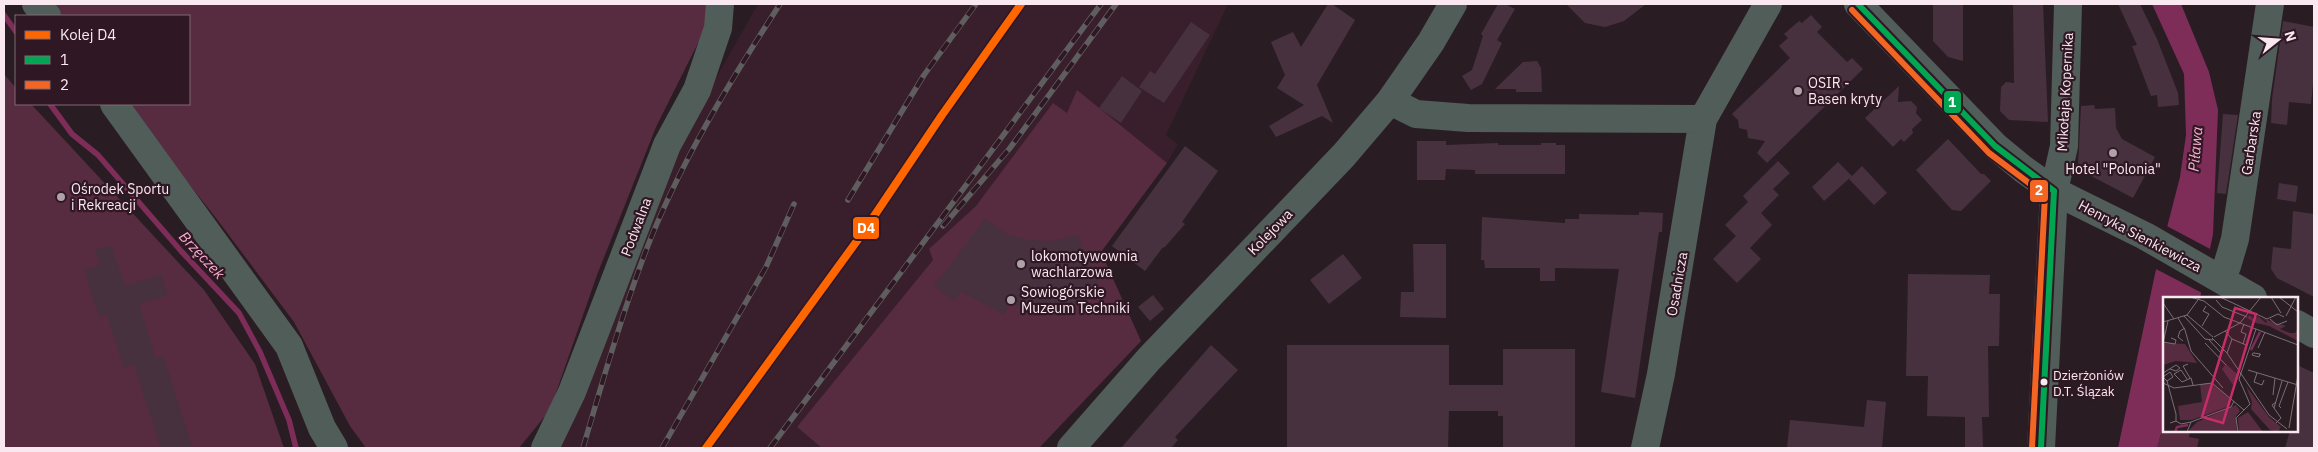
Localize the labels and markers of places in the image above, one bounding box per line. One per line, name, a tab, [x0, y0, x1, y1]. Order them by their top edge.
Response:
place label: OSIR - Basen kryty	[1808, 74, 1882, 108]
marker: OSIR - Basen kryty	[1792, 85, 1804, 97]
marker: Hotel "Polonia"	[2107, 147, 2119, 159]
place label: Hotel "Polonia"	[2065, 160, 2161, 178]
place label: Ośrodek Sportu i Rekreacji	[71, 180, 169, 214]
marker: Ośrodek Sportu i Rekreacji	[55, 191, 67, 203]
place label: lokomotywownia wachlarzowa	[1031, 247, 1138, 281]
marker: lokomotywownia wachlarzowa	[1015, 258, 1027, 270]
place label: Sowiogórskie Muzeum Techniki	[1021, 283, 1130, 317]
marker: Sowiogórskie Muzeum Techniki	[1005, 294, 1017, 306]
place label: Dzierżoniów D.T. Ślązak	[2053, 367, 2124, 400]
marker: Dzierżoniów D.T. Ślązak	[2039, 377, 2049, 387]

